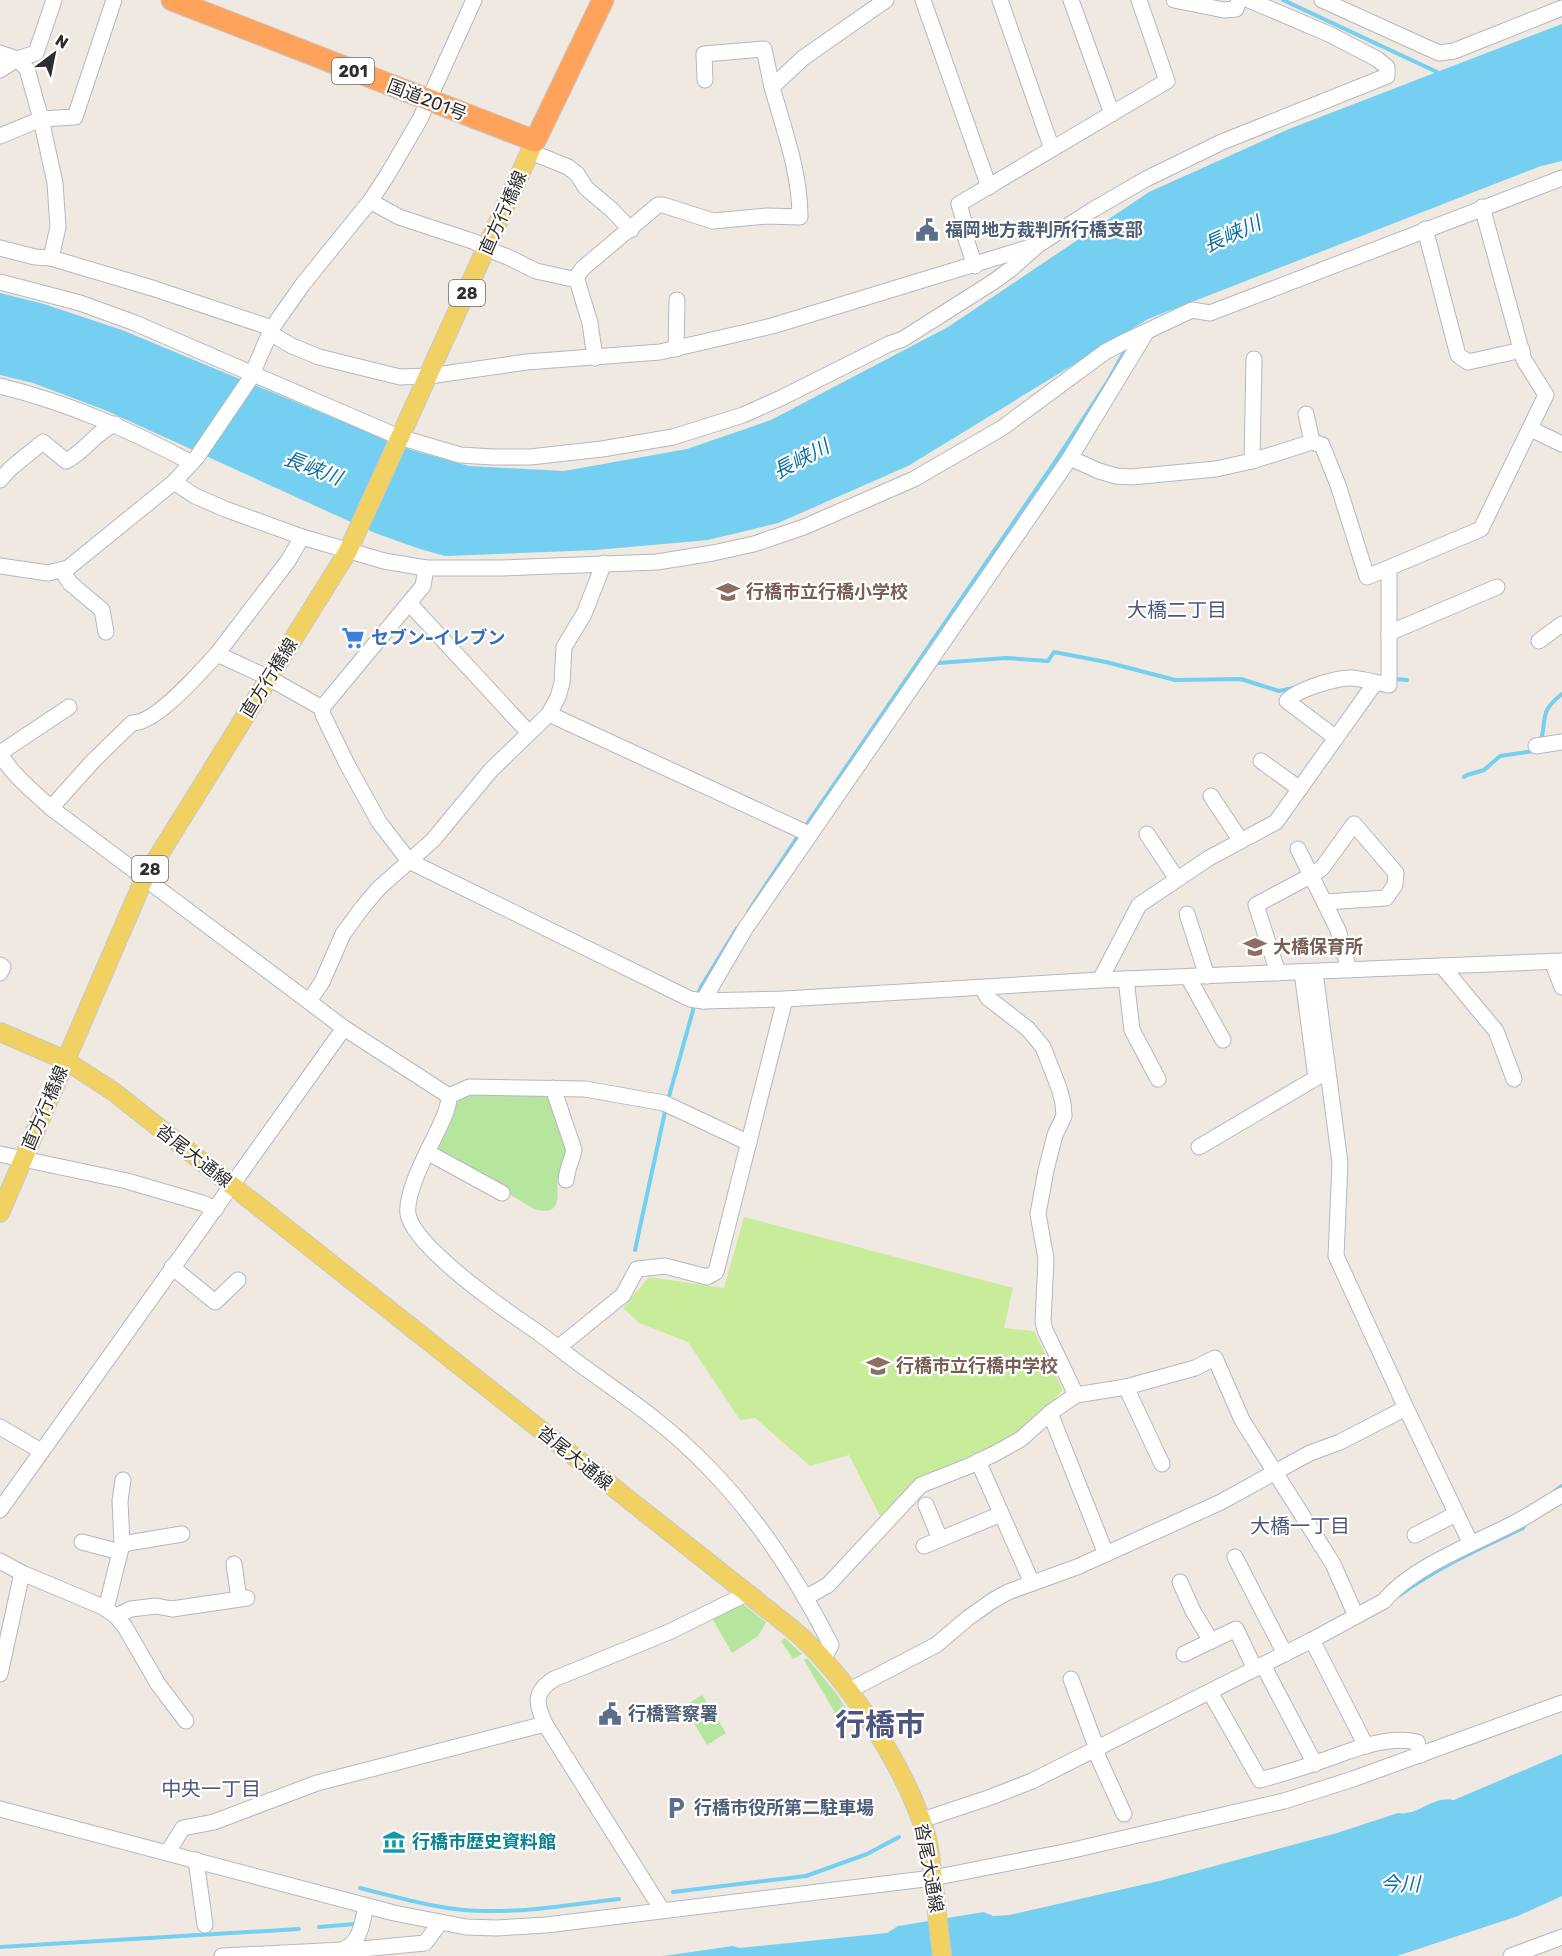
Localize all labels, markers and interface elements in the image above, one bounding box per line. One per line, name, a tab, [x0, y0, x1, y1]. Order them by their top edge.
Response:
north arrow	[24, 24, 84, 84]
text: N	[52, 31, 72, 53]
road number: 201	[332, 58, 374, 84]
street label: 国道201号	[384, 75, 470, 125]
street label: 直方行橋線	[475, 167, 531, 259]
water label: 長峡川	[1200, 210, 1266, 257]
public building icon: 福岡地方裁判所行橋支部	[914, 217, 940, 243]
place label: 福岡地方裁判所行橋支部	[945, 219, 1143, 241]
road number: 28	[449, 280, 485, 306]
water label: 長峡川	[769, 433, 835, 484]
water label: 長峡川	[281, 446, 347, 491]
school or university icon: 行橋市立行橋小学校	[715, 579, 741, 605]
place label: 行橋市立行橋小学校	[746, 581, 908, 603]
district label: 大橋二丁目	[1127, 598, 1227, 622]
supermarket icon: セブン-イレブン	[340, 625, 366, 651]
place label: セブン-イレブン	[371, 627, 506, 649]
street label: 直方行橋線	[236, 634, 302, 722]
road number: 28	[132, 856, 168, 882]
school or university icon: 大橋保育所	[1242, 934, 1268, 960]
place label: 大橋保育所	[1273, 936, 1363, 958]
street label: 直方行橋線	[17, 1062, 73, 1154]
street label: 沓尾大通線	[152, 1120, 236, 1192]
school or university icon: 行橋市立行橋中学校	[865, 1353, 891, 1379]
place label: 行橋市立行橋中学校	[896, 1355, 1058, 1377]
street label: 沓尾大通線	[533, 1421, 617, 1495]
district label: 大橋一丁目	[1250, 1514, 1350, 1538]
public building icon: 行橋警察署	[597, 1701, 623, 1727]
place label: 行橋警察署	[628, 1703, 718, 1725]
district label: 行橋市	[835, 1707, 925, 1743]
district label: 中央一丁目	[161, 1777, 261, 1801]
parking icon: 行橋市役所第二駐車場	[663, 1795, 689, 1821]
place label: 行橋市役所第二駐車場	[694, 1797, 874, 1819]
street label: 沓尾大通線	[910, 1822, 948, 1914]
museum icon: 行橋市歴史資料館	[381, 1829, 407, 1855]
place label: 行橋市歴史資料館	[412, 1831, 556, 1853]
water label: 今川	[1380, 1872, 1422, 1896]

